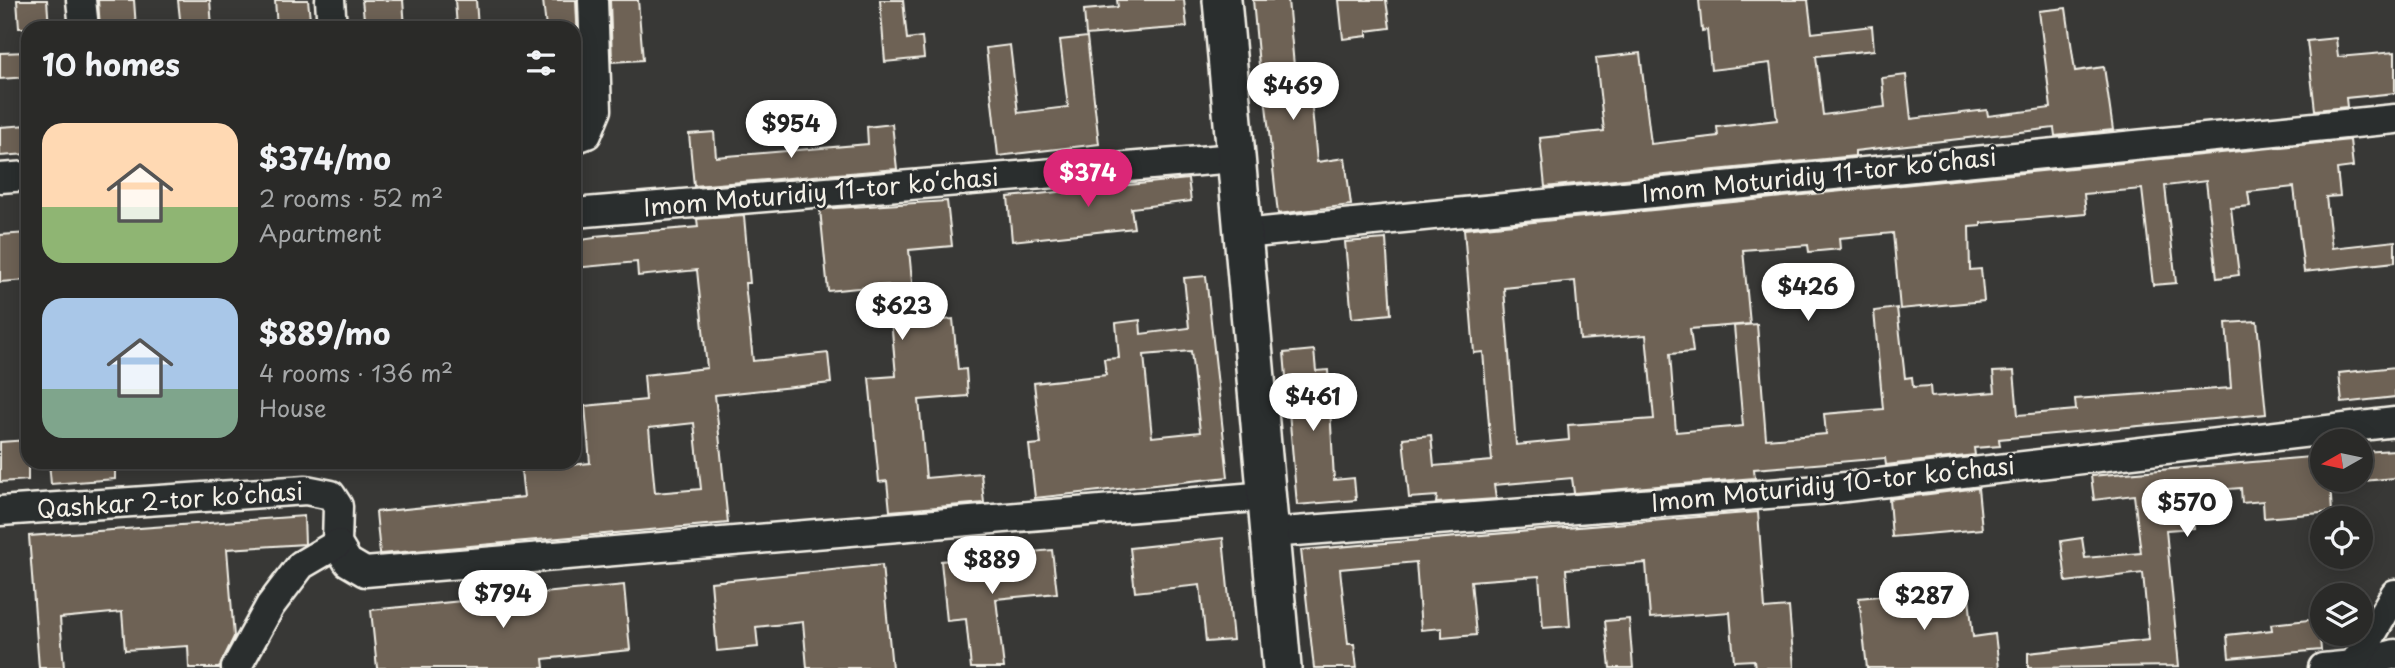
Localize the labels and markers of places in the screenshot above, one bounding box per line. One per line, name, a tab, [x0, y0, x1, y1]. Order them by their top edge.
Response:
pin: $469	[1252, 62, 1334, 122]
pin: $954	[750, 100, 832, 160]
pin: $374	[1047, 150, 1129, 209]
pin: $426	[1767, 264, 1849, 323]
pin: $623	[861, 282, 943, 342]
pin: $461	[1272, 374, 1354, 433]
pin: $570	[2146, 480, 2228, 539]
pin: $889	[951, 536, 1033, 596]
pin: $794	[462, 570, 544, 630]
pin: $287	[1883, 572, 1965, 632]

